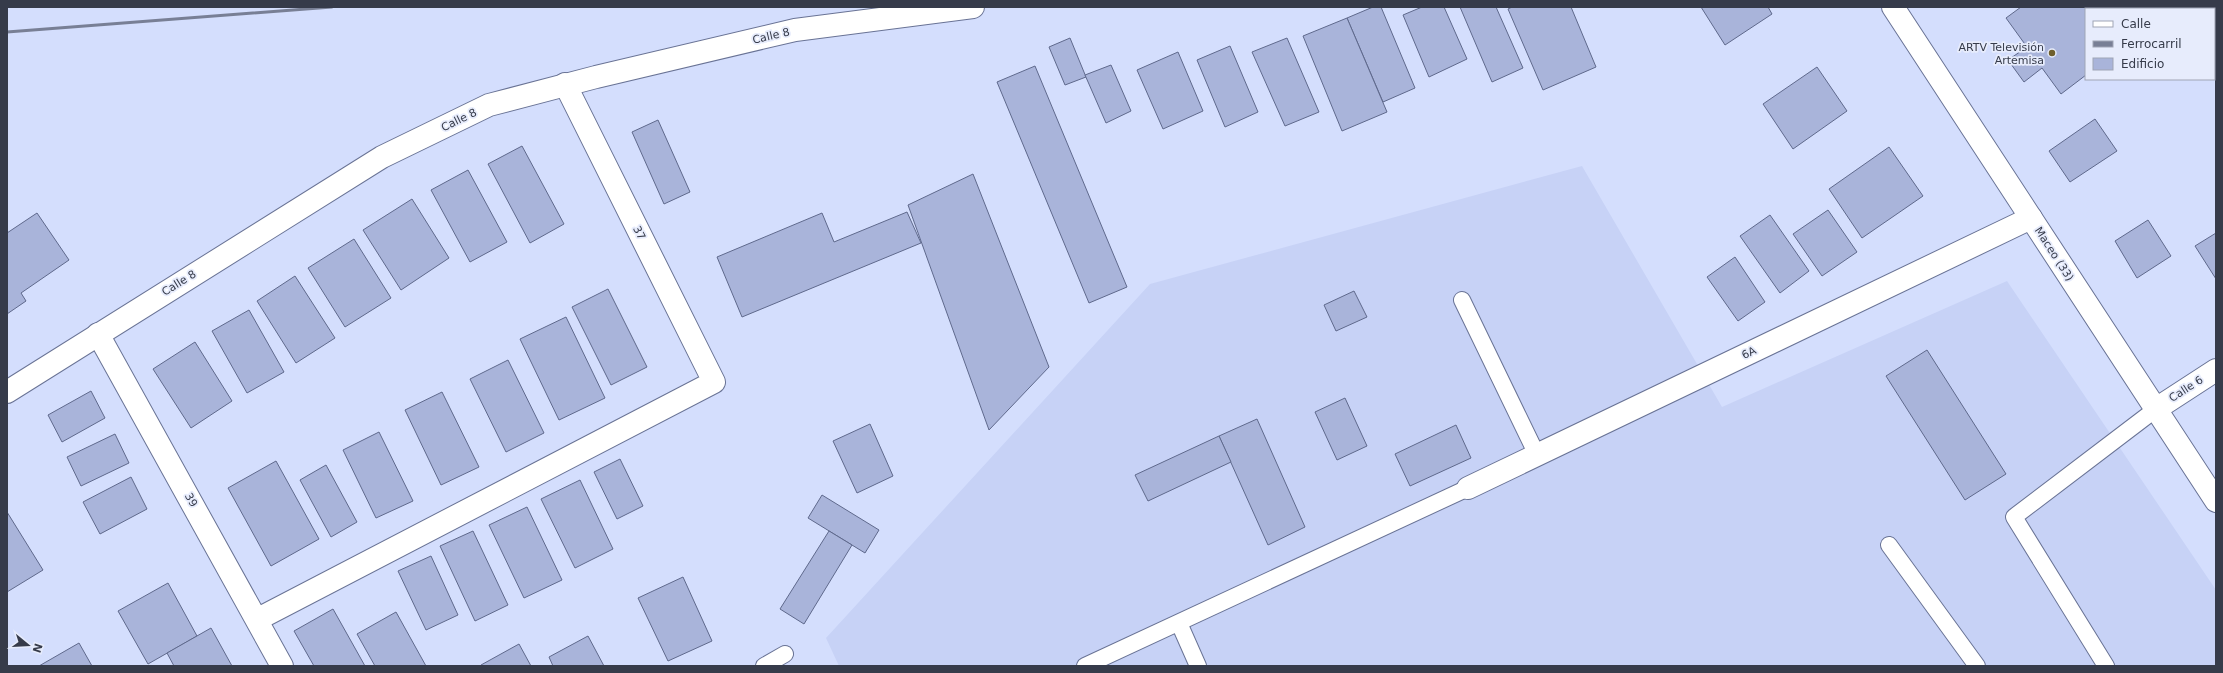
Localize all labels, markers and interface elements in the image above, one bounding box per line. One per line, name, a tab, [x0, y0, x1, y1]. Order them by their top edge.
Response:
legend	[2085, 8, 2215, 80]
text: Calle	[2121, 17, 2151, 31]
street label: Calle 8	[751, 25, 791, 47]
text: Ferrocarril	[2121, 37, 2182, 51]
place label: ARTV Televisión Artemisa	[1958, 41, 2044, 67]
marker: ARTV Televisión Artemisa	[2047, 48, 2057, 58]
text: Edificio	[2121, 57, 2164, 71]
street label: Calle 8	[439, 106, 479, 134]
street label: 37	[630, 224, 648, 242]
street label: Maceo (33)	[2032, 225, 2076, 283]
street label: Calle 8	[160, 267, 198, 299]
street label: 6A	[1740, 344, 1759, 362]
street label: Calle 6	[2167, 373, 2205, 405]
street label: 39	[182, 491, 200, 509]
north arrow	[8, 625, 48, 665]
text: N	[29, 642, 45, 654]

